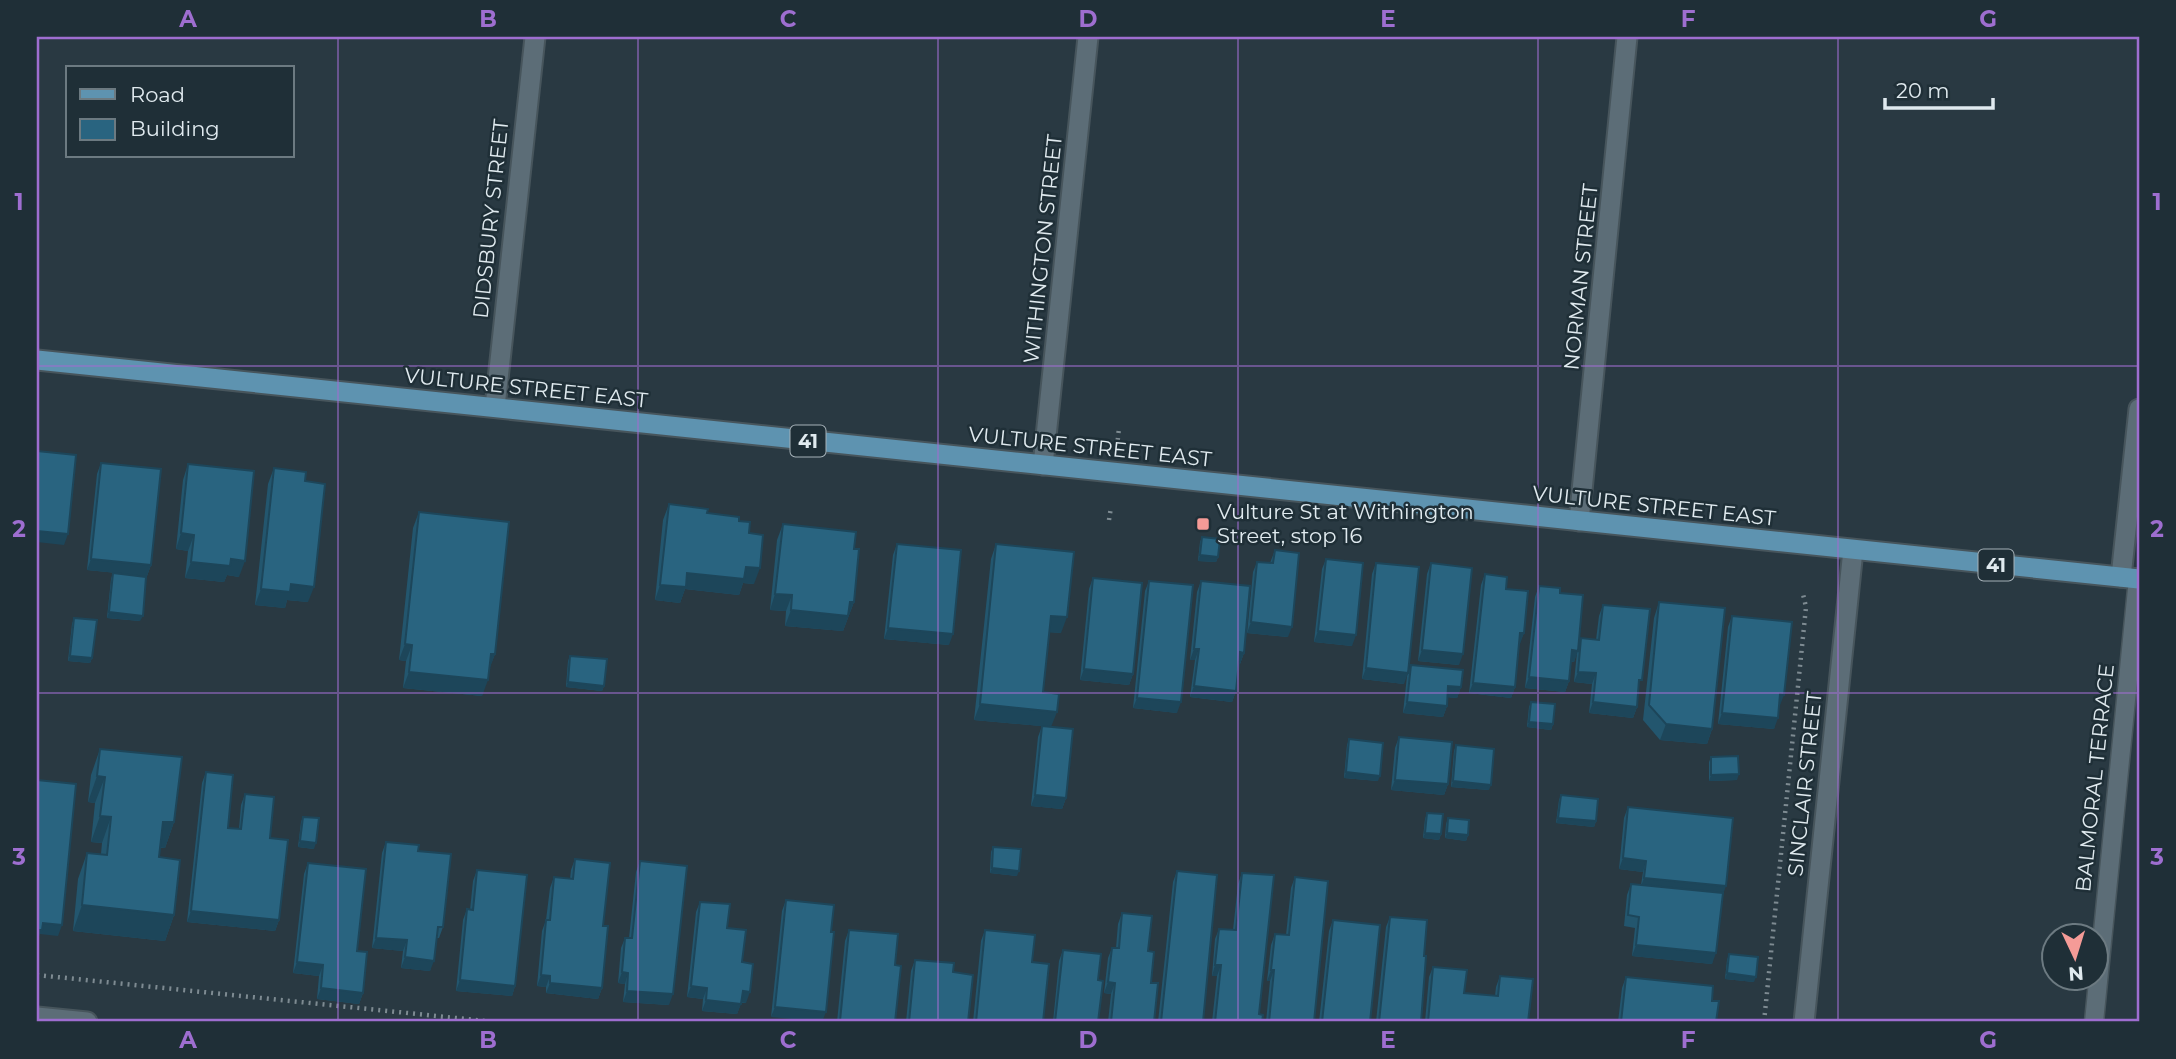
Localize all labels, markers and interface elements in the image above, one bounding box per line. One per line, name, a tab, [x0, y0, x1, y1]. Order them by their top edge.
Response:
text: A	[178, 5, 197, 33]
text: B	[479, 5, 497, 33]
text: C	[780, 5, 797, 33]
text: D	[1079, 5, 1098, 33]
text: E	[1380, 5, 1396, 33]
text: F	[1681, 5, 1696, 33]
text: G	[1979, 5, 1997, 33]
legend	[66, 66, 294, 158]
scale bar	[1885, 66, 1994, 110]
text: 20 m	[1896, 78, 1950, 103]
text: Road	[130, 82, 185, 107]
text: Building	[130, 116, 220, 141]
street label: DIDSBURY STREET	[468, 118, 513, 320]
street label: WITHINGTON STREET	[1018, 133, 1067, 365]
street label: NORMAN STREET	[1558, 182, 1603, 372]
text: 1	[14, 188, 24, 216]
text: 1	[2152, 188, 2162, 216]
street label: VULTURE STREET EAST	[403, 362, 649, 413]
street label: VULTURE STREET EAST	[967, 421, 1213, 472]
road number: 41	[790, 426, 826, 456]
street label: VULTURE STREET EAST	[1531, 480, 1777, 531]
place label: Vulture St at Withington Street, stop 16	[1217, 499, 1474, 548]
text: 2	[12, 515, 26, 543]
text: 2	[2150, 515, 2164, 543]
marker: Vulture St at Withington Street, stop 16	[1195, 516, 1211, 532]
road number: 41	[1979, 550, 2014, 580]
street label: BALMORAL TERRACE	[2070, 663, 2119, 893]
street label: SINCLAIR STREET	[1782, 690, 1827, 878]
text: 3	[11, 843, 26, 871]
text: 3	[2149, 843, 2164, 871]
north arrow	[2039, 922, 2110, 992]
text: N	[2068, 961, 2085, 985]
text: A	[178, 1026, 197, 1054]
text: B	[479, 1026, 497, 1054]
text: C	[780, 1026, 797, 1054]
text: D	[1079, 1026, 1098, 1054]
text: E	[1380, 1026, 1396, 1054]
text: F	[1681, 1026, 1696, 1054]
text: G	[1979, 1026, 1997, 1054]

